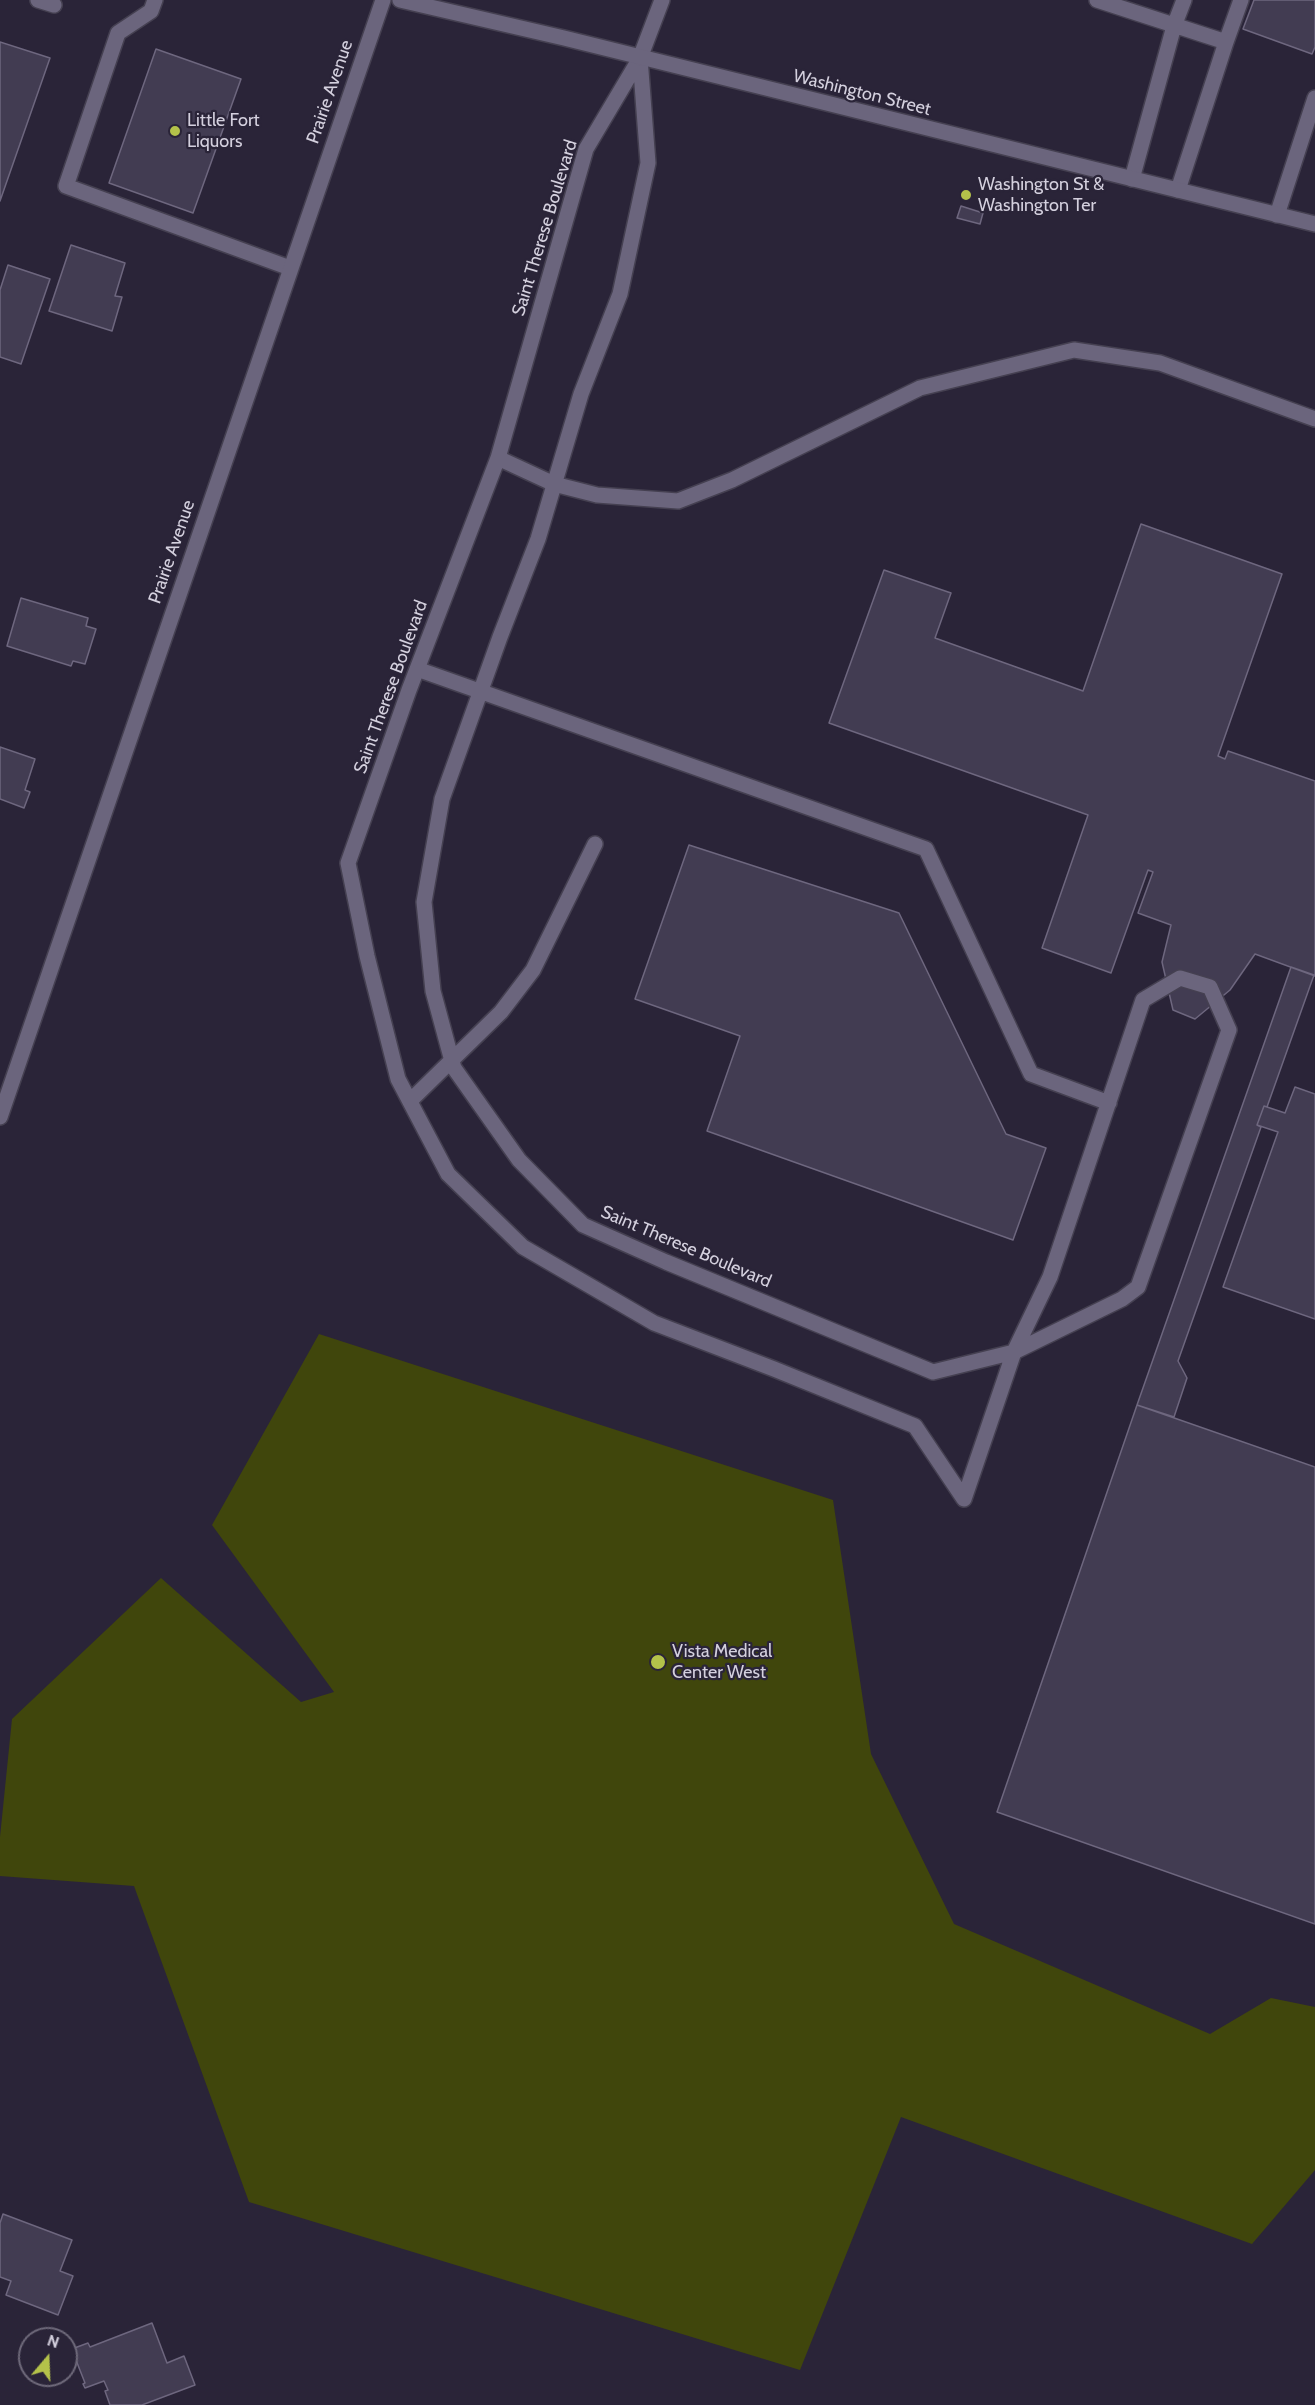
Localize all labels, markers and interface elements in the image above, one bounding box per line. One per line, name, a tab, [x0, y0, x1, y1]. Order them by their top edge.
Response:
street label: Prairie Avenue	[302, 37, 358, 147]
street label: Washington Street	[791, 65, 933, 121]
place label: Little Fort Liquors	[187, 110, 260, 152]
marker: Little Fort Liquors	[168, 124, 182, 138]
street label: Saint Therese Boulevard	[508, 137, 582, 319]
place label: Washington St & Washington Ter	[978, 174, 1104, 216]
marker: Washington St & Washington Ter	[959, 188, 973, 202]
street label: Prairie Avenue	[144, 497, 200, 607]
street label: Saint Therese Boulevard	[350, 597, 432, 777]
street label: Saint Therese Boulevard	[598, 1201, 774, 1293]
place label: Vista Medical Center West	[672, 1641, 772, 1684]
marker: Vista Medical Center West	[649, 1653, 667, 1671]
north arrow	[18, 2327, 78, 2387]
text: N	[45, 2331, 62, 2352]

